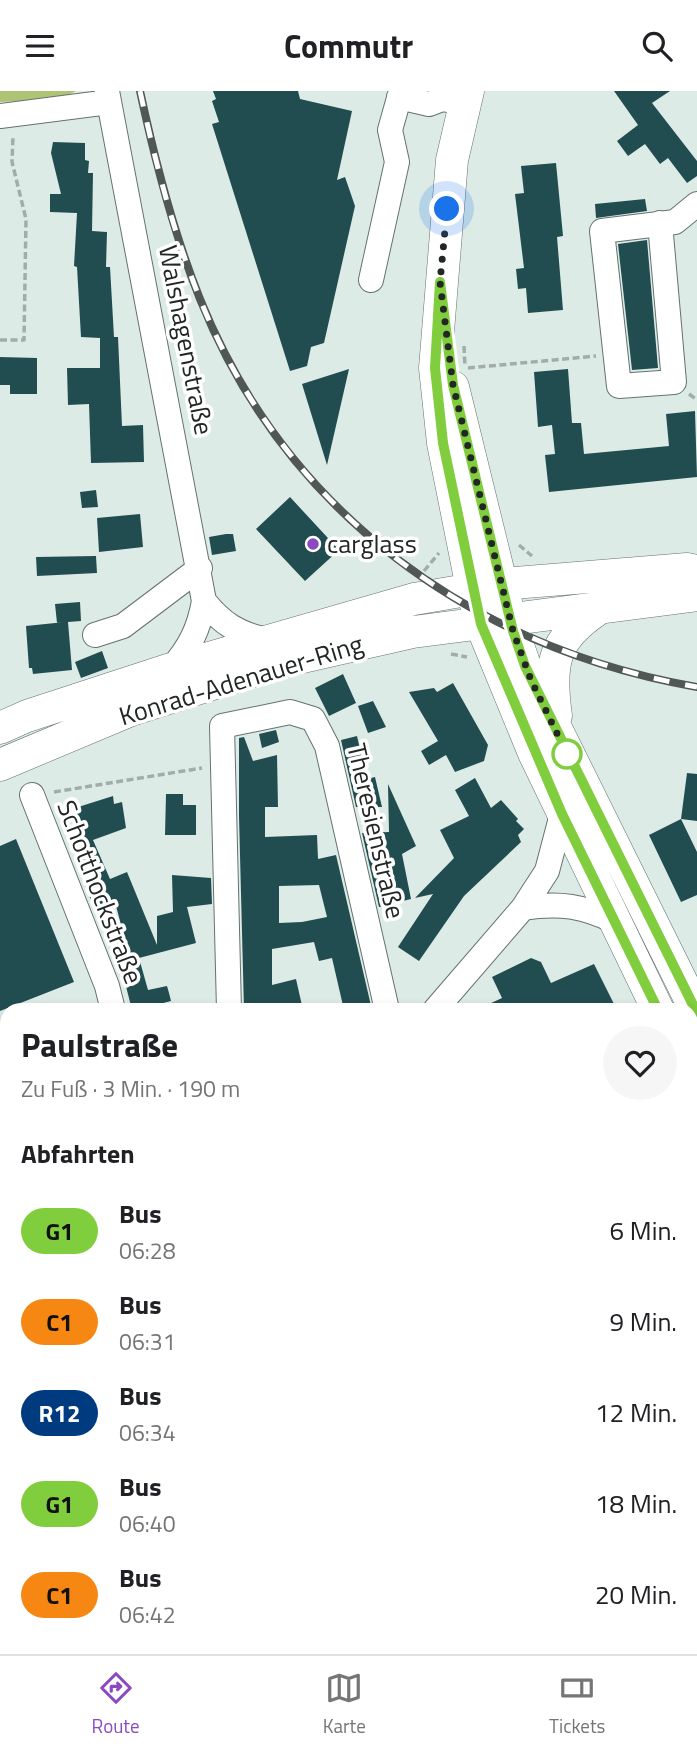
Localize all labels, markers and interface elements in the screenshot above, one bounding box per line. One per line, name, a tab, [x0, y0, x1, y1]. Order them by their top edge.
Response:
text: Commutr	[284, 22, 413, 70]
icon: menu	[21, 27, 59, 65]
icon: search	[638, 27, 676, 65]
your location	[429, 191, 464, 226]
street label: Walshagenstraße	[149, 242, 224, 438]
place label: carglass	[327, 524, 417, 563]
marker: carglass	[305, 536, 321, 552]
street label: Konrad-Adenauer-Ring	[114, 624, 368, 735]
street label: Theresienstraße	[337, 739, 416, 922]
unlabelled marker	[552, 739, 582, 769]
street label: Schotthockstraße	[47, 794, 153, 989]
text: Paulstraße	[21, 1020, 178, 1070]
button: heart	[603, 1026, 677, 1100]
text: Zu Fuß · 3 Min. · 190 m	[21, 1071, 240, 1106]
text: Abfahrten	[21, 1134, 135, 1173]
text: Bus	[119, 1194, 161, 1233]
text: 6 Min.	[610, 1211, 677, 1250]
text: G1	[45, 1213, 74, 1249]
text: 06:28	[119, 1233, 176, 1268]
text: Bus	[119, 1285, 161, 1324]
text: 9 Min.	[610, 1302, 677, 1341]
text: C1	[46, 1304, 73, 1340]
text: 06:31	[119, 1324, 176, 1359]
text: Bus	[119, 1376, 161, 1415]
text: 12 Min.	[595, 1393, 677, 1432]
text: R12	[39, 1395, 80, 1431]
text: 06:34	[119, 1415, 176, 1450]
text: Bus	[119, 1467, 161, 1506]
text: 18 Min.	[595, 1484, 677, 1523]
text: G1	[45, 1486, 74, 1522]
text: 06:40	[119, 1506, 176, 1541]
text: Bus	[119, 1558, 161, 1597]
text: 20 Min.	[595, 1575, 677, 1614]
text: C1	[46, 1577, 73, 1613]
text: 06:42	[119, 1597, 176, 1632]
tab: Route	[92, 1669, 140, 1740]
tab: Karte	[323, 1669, 366, 1740]
tab: Tickets	[549, 1669, 605, 1740]

